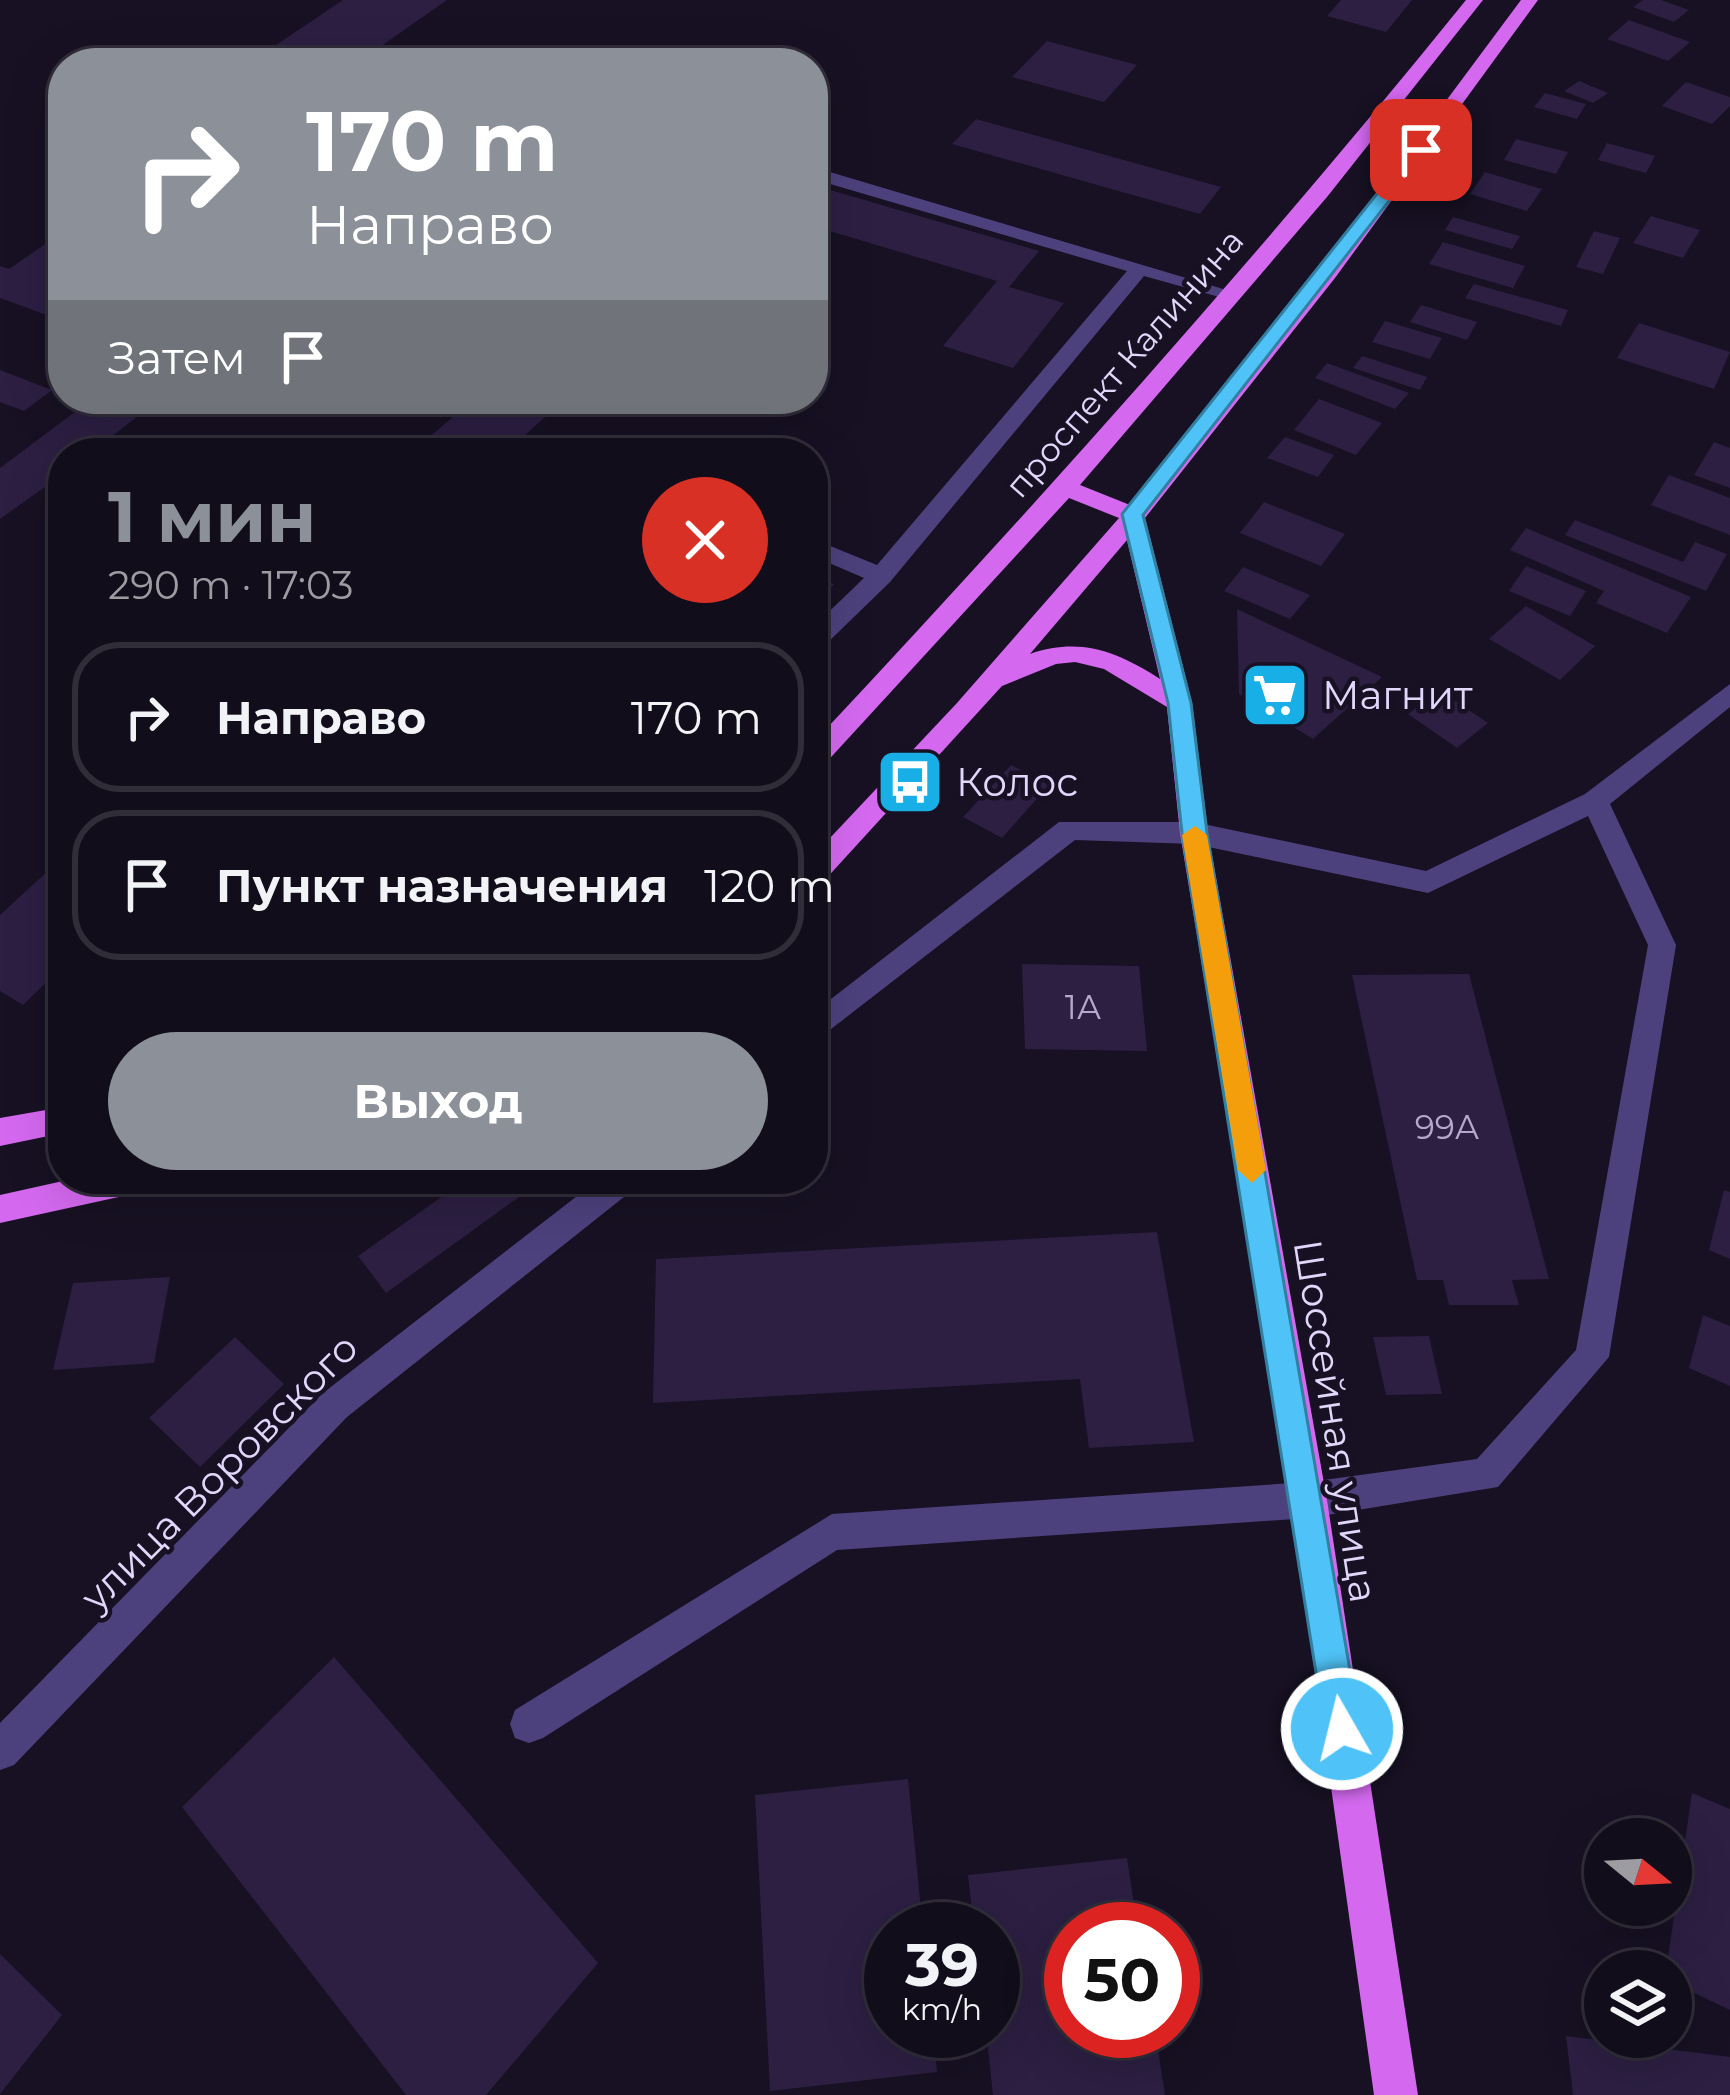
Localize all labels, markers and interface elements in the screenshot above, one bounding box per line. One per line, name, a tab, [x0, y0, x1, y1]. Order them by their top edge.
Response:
text: 170 m	[306, 90, 558, 192]
icon: right	[108, 96, 264, 252]
pin	[1370, 99, 1472, 201]
icon: arrive	[1388, 117, 1454, 183]
text: Направо	[306, 192, 554, 258]
street label: проспект Калинина	[997, 221, 1251, 505]
icon: arrive	[270, 324, 336, 390]
text: Затем	[108, 330, 246, 385]
text: 1 мин	[108, 472, 316, 560]
button: close	[642, 477, 768, 603]
text: 290 m · 17:03	[108, 561, 354, 609]
supermarket icon: Магнит	[1240, 660, 1310, 730]
place label: Магнит	[1322, 671, 1473, 719]
icon: right	[114, 684, 180, 750]
text: Направо	[216, 690, 426, 745]
text: 170 m	[631, 690, 762, 745]
bus stop icon: Колос	[875, 747, 945, 817]
place label: Колос	[956, 758, 1078, 806]
icon: arrive	[114, 852, 180, 918]
text: Пункт назначения	[216, 858, 668, 913]
text: 120 m	[704, 858, 835, 913]
house number: 1А	[1065, 987, 1102, 1027]
button: Выход	[108, 1032, 768, 1170]
house number: 99А	[1415, 1107, 1480, 1147]
street label: Шоссейная улица	[1284, 1236, 1388, 1606]
street label: улица Воровского	[70, 1323, 368, 1621]
position arrow	[1279, 1666, 1405, 1792]
north arrow	[1584, 1818, 1692, 1926]
map controls	[1584, 1818, 1692, 2058]
speed limit sign: 50	[1044, 1902, 1200, 2058]
text: 39	[905, 1928, 979, 2001]
button: layers	[1584, 1950, 1692, 2058]
text: km/h	[902, 1991, 982, 2028]

